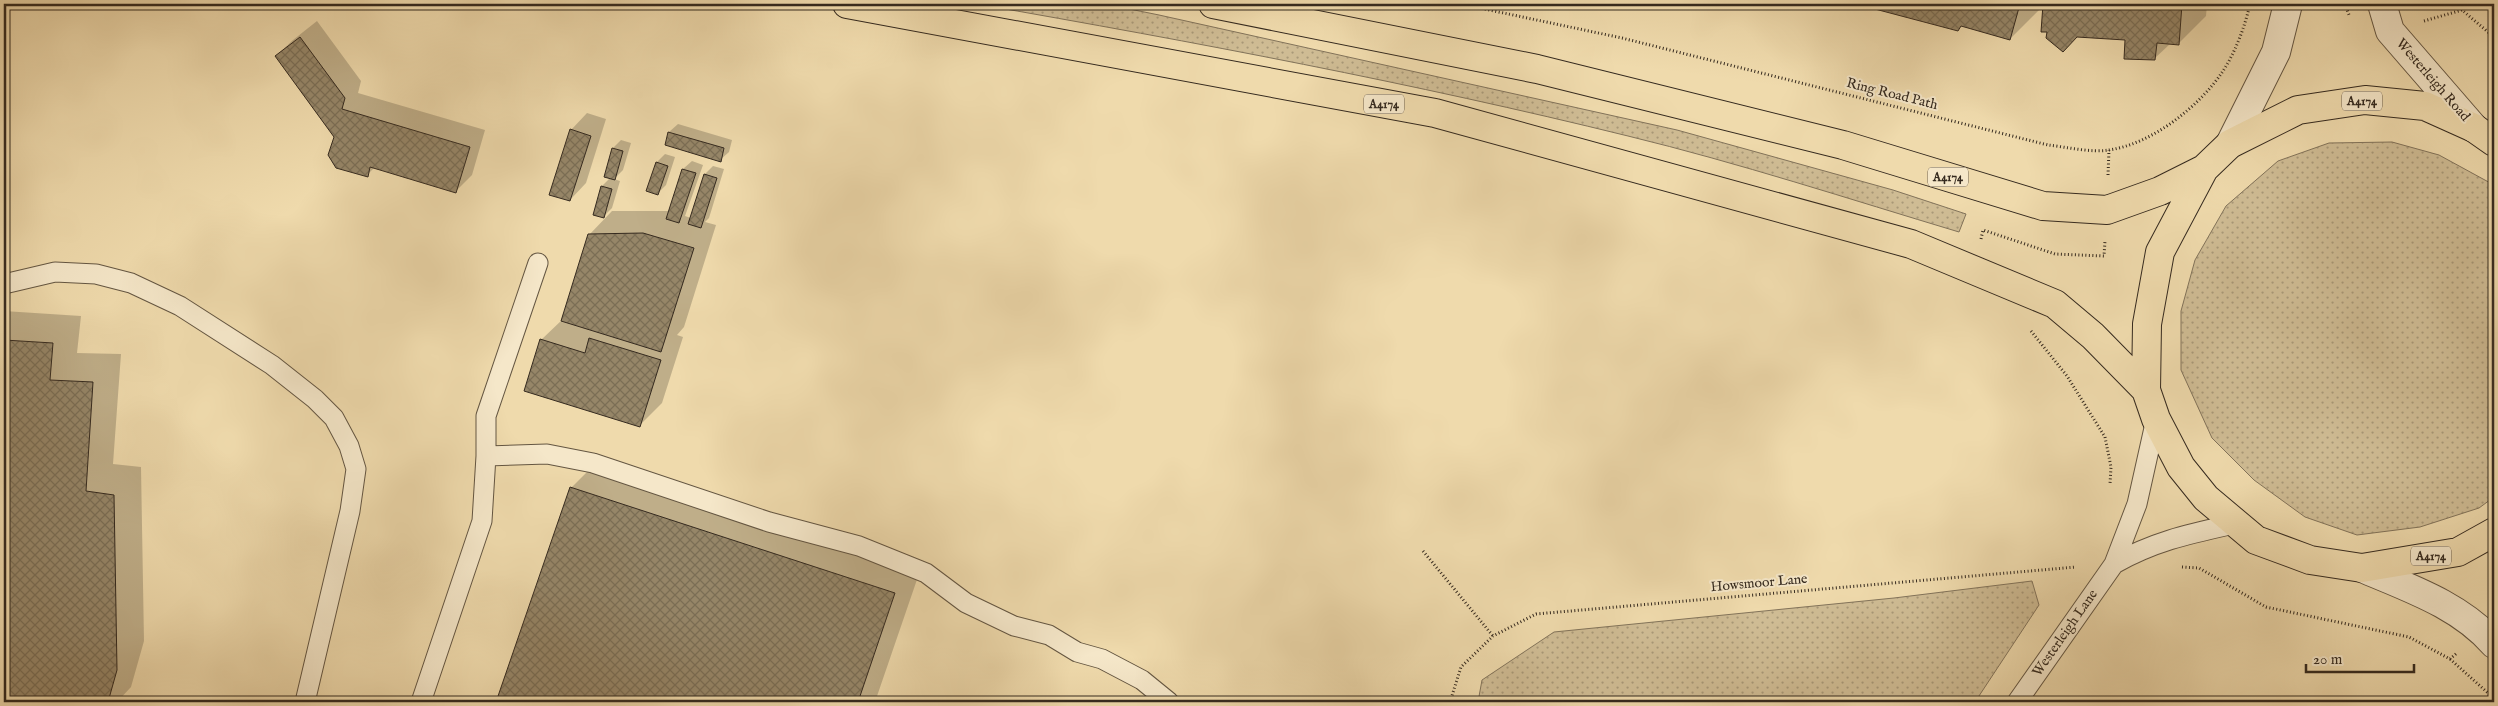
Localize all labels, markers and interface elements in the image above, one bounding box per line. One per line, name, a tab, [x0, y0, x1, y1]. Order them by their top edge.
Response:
street label: Westerleigh Road	[2392, 35, 2474, 126]
street label: Ring Road Path	[1844, 74, 1940, 114]
road number: A4174	[2342, 92, 2382, 110]
road number: A4174	[1364, 95, 1404, 114]
road number: A4174	[1928, 168, 1968, 186]
road number: A4174	[2411, 546, 2451, 566]
street label: Howsmoor Lane	[1710, 570, 1809, 596]
street label: Westerleigh Lane	[2028, 585, 2102, 680]
scale bar	[2306, 641, 2413, 673]
text: 20 m	[2313, 650, 2343, 669]

